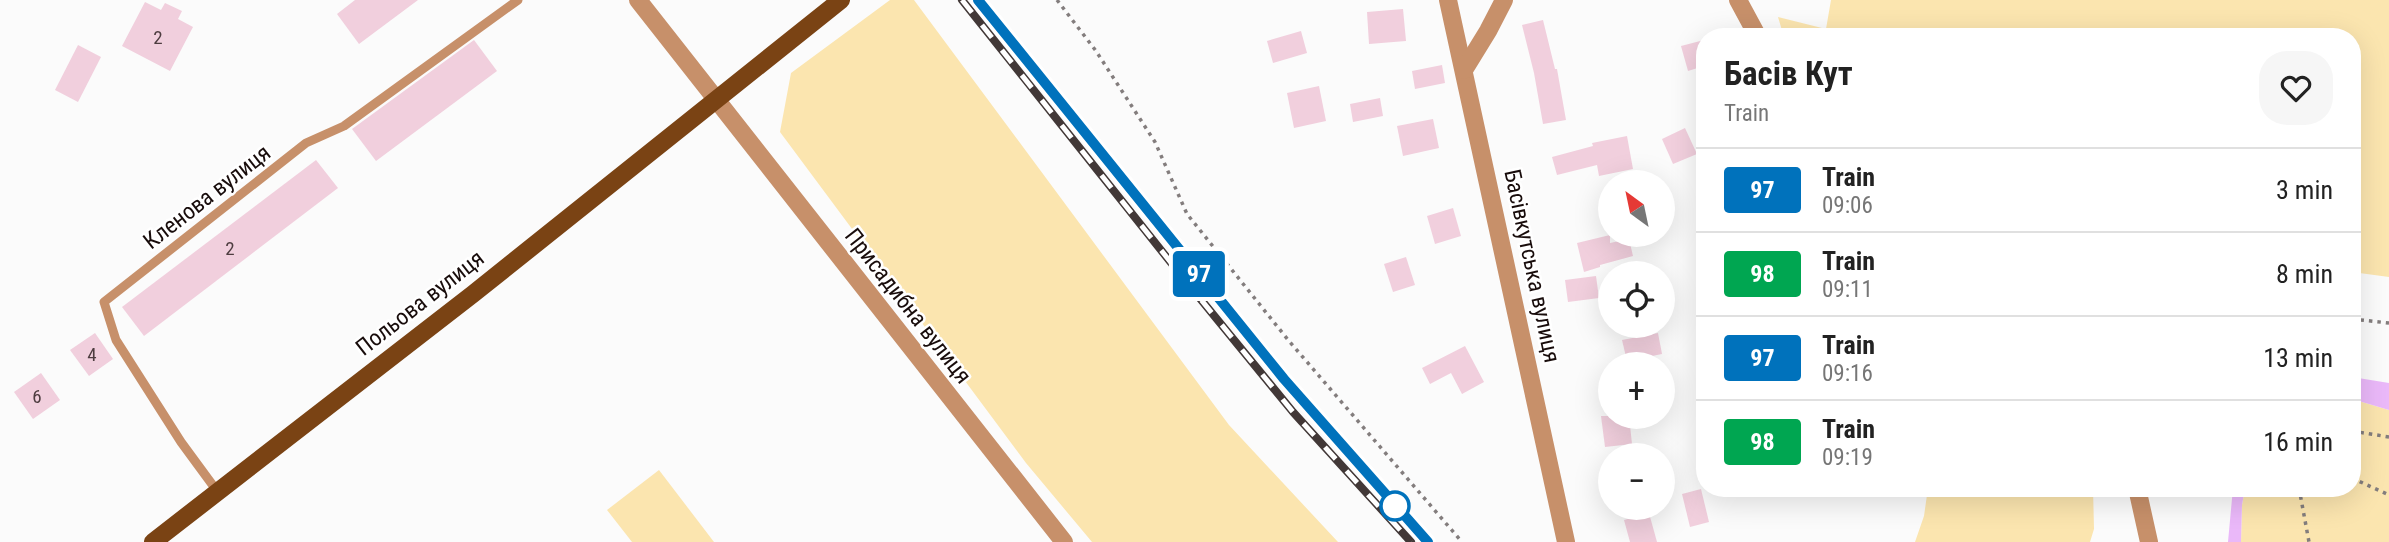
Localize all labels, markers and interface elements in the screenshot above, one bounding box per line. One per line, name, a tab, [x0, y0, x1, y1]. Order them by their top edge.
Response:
house number: 2	[153, 26, 163, 49]
button: heart	[2259, 51, 2333, 125]
text: Басів Кут	[1724, 54, 1853, 93]
text: Train	[1724, 100, 1769, 127]
street label: Кленова вулиця	[138, 139, 276, 255]
text: Train	[1822, 162, 1875, 192]
street label: Басівкутська вулиця	[1498, 167, 1566, 365]
north arrow	[1598, 170, 1675, 247]
map controls	[1598, 170, 1675, 520]
text: 3 min	[2276, 175, 2333, 205]
text: 97	[1750, 176, 1775, 204]
text: 09:06	[1822, 192, 1873, 219]
street label: Присадибна вулиця	[839, 223, 977, 389]
house number: 2	[225, 237, 235, 260]
street label: Польова вулиця	[351, 245, 489, 361]
text: Train	[1822, 246, 1875, 276]
line badge: 97	[1168, 251, 1230, 297]
text: 8 min	[2276, 259, 2333, 289]
text: 97	[1187, 260, 1211, 288]
text: 98	[1750, 260, 1775, 288]
button: locate	[1598, 261, 1675, 338]
text: 09:11	[1822, 276, 1873, 303]
text: Train	[1822, 330, 1875, 360]
house number: 4	[87, 343, 97, 366]
text: 13 min	[2263, 343, 2333, 373]
text: 97	[1750, 344, 1775, 372]
button: +	[1598, 352, 1675, 429]
text: 09:16	[1822, 360, 1873, 387]
house number: 6	[32, 385, 42, 408]
text: Train	[1822, 414, 1875, 444]
text: 16 min	[2263, 427, 2333, 457]
text: 98	[1750, 428, 1775, 456]
button: −	[1598, 443, 1675, 520]
text: 09:19	[1822, 444, 1873, 471]
unlabelled marker	[1380, 491, 1410, 521]

